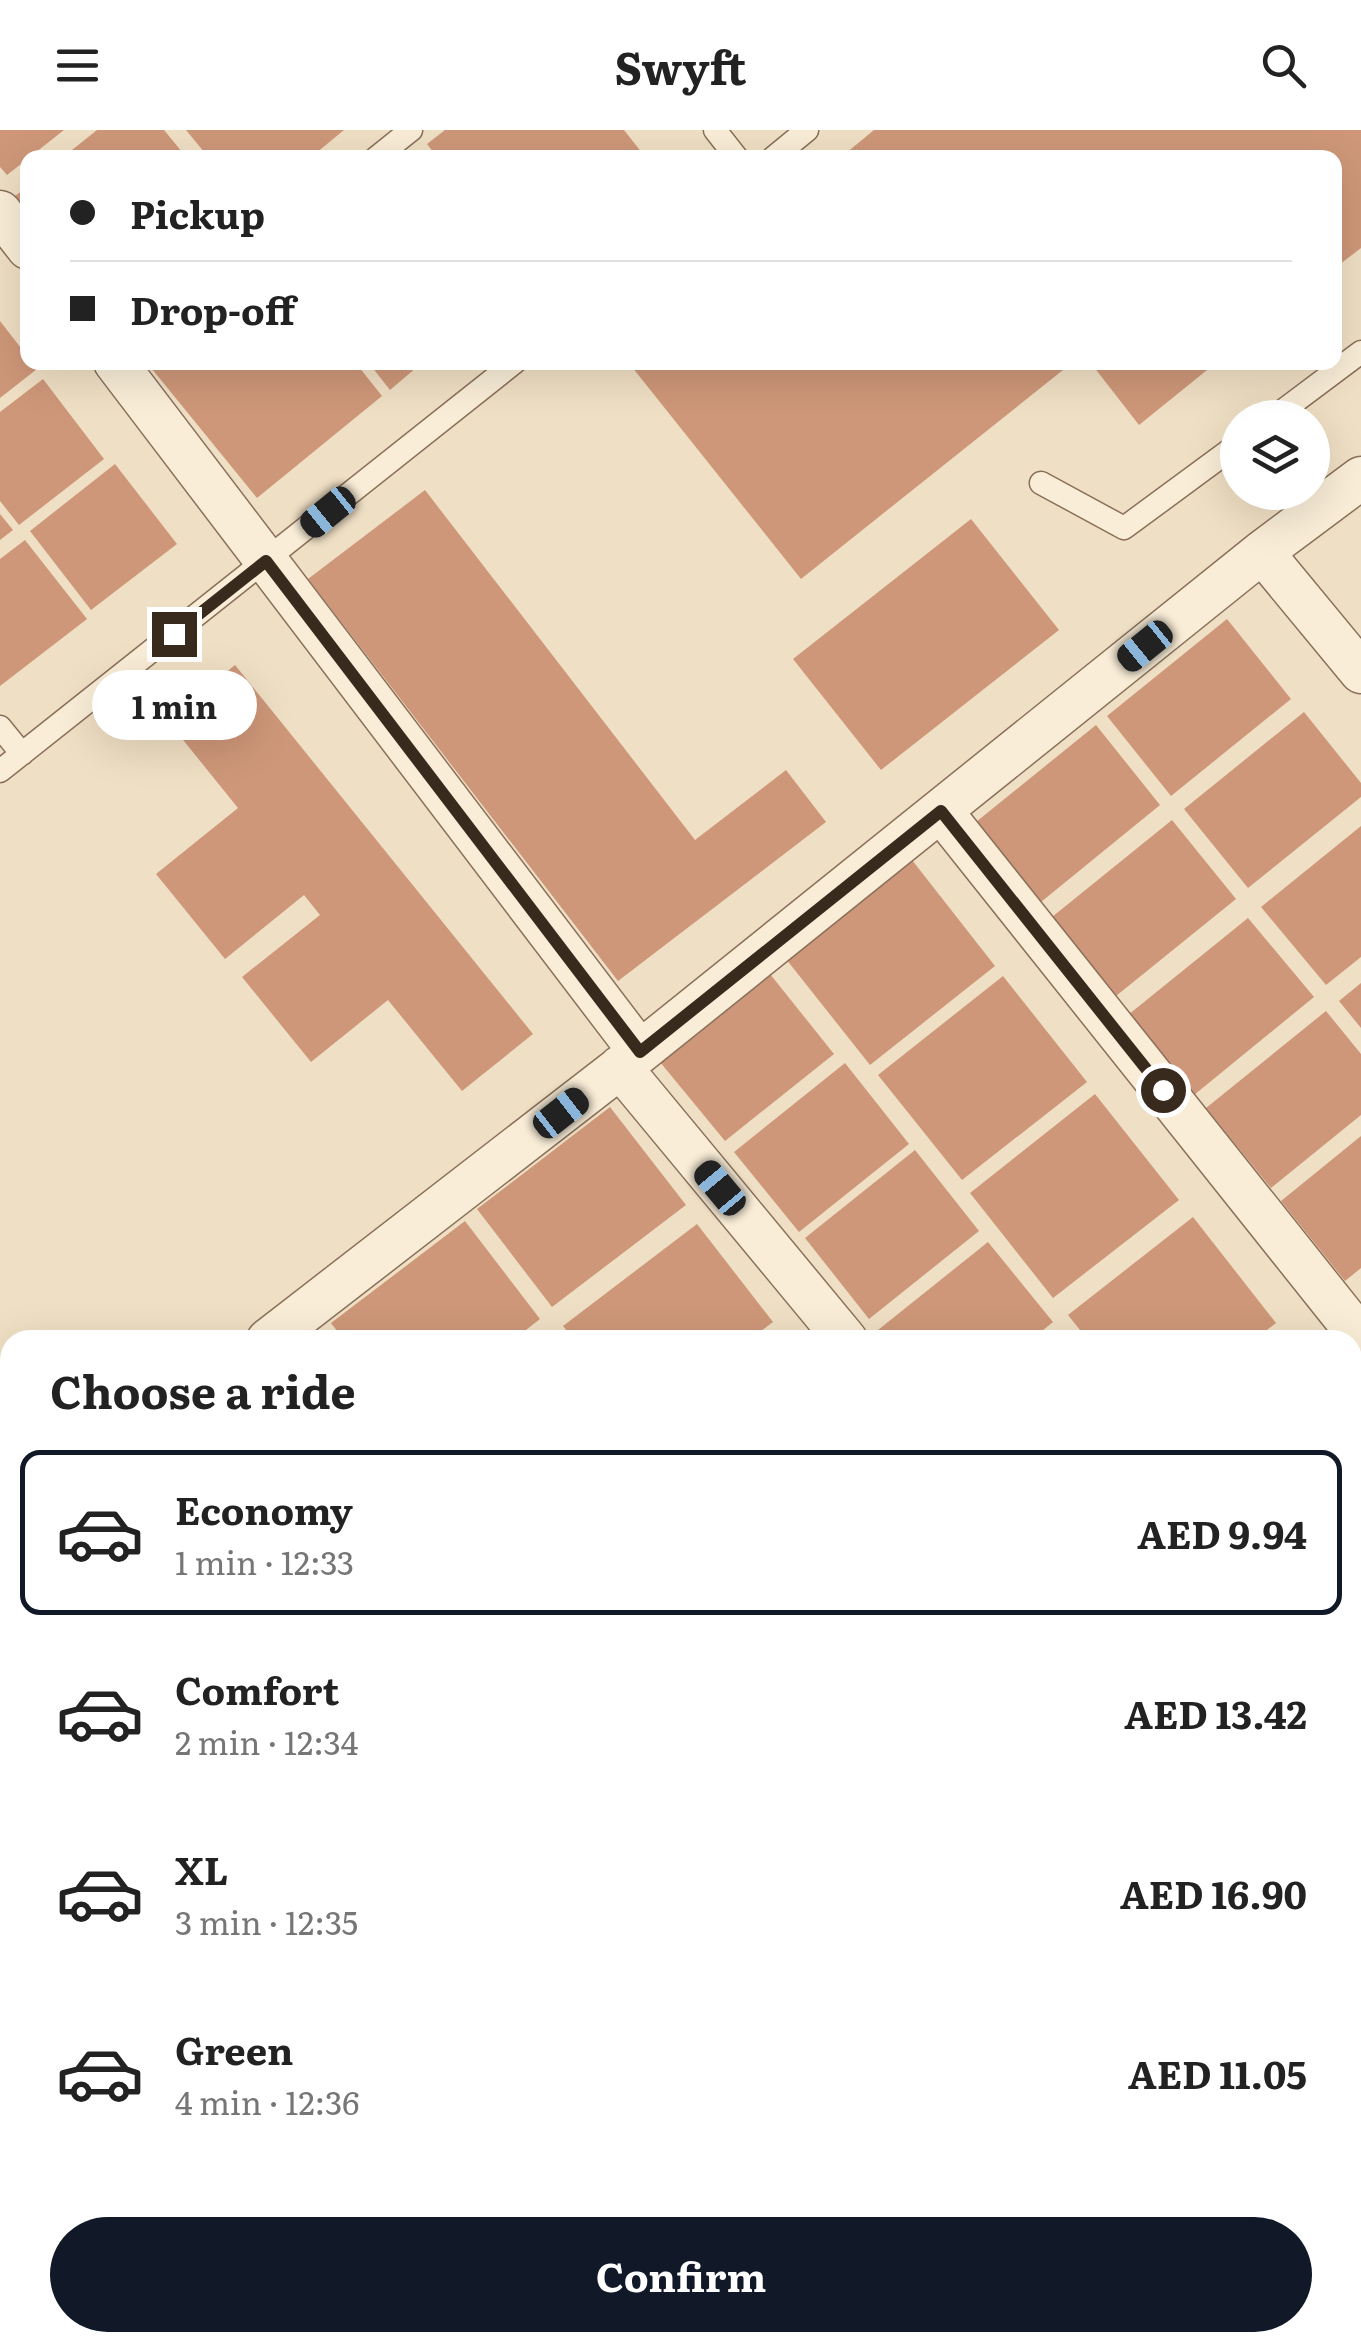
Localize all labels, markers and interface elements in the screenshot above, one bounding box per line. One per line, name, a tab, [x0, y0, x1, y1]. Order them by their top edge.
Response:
text: Swyft	[614, 32, 747, 99]
icon: menu	[50, 38, 105, 93]
icon: search	[1256, 38, 1311, 93]
text: Pickup	[130, 184, 265, 241]
text: Drop-off	[130, 280, 295, 337]
map controls	[1220, 400, 1330, 510]
button: layers	[1220, 400, 1330, 510]
car	[295, 481, 361, 543]
route end	[152, 612, 197, 657]
car	[1112, 615, 1178, 677]
callout: 1 min	[91, 669, 256, 739]
text: 1 min	[132, 681, 217, 729]
route start	[1141, 1068, 1186, 1113]
car	[528, 1083, 594, 1143]
car	[689, 1155, 751, 1221]
text: Choose a ride	[50, 1356, 356, 1423]
text: Economy	[175, 1480, 353, 1537]
icon: car	[55, 1488, 145, 1578]
text: AED 9.94	[1137, 1504, 1307, 1561]
text: 1 min · 12:33	[175, 1537, 354, 1585]
text: Comfort	[175, 1660, 339, 1717]
icon: car	[55, 1668, 145, 1758]
text: AED 13.42	[1124, 1684, 1307, 1741]
text: 2 min · 12:34	[175, 1717, 358, 1765]
text: XL	[175, 1840, 228, 1897]
icon: car	[55, 1848, 145, 1938]
text: AED 16.90	[1120, 1864, 1307, 1921]
text: 3 min · 12:35	[175, 1897, 358, 1945]
text: Green	[175, 2020, 293, 2077]
icon: car	[55, 2028, 145, 2118]
text: AED 11.05	[1128, 2044, 1307, 2101]
text: 4 min · 12:36	[175, 2077, 359, 2125]
button: Confirm	[50, 2217, 1312, 2332]

